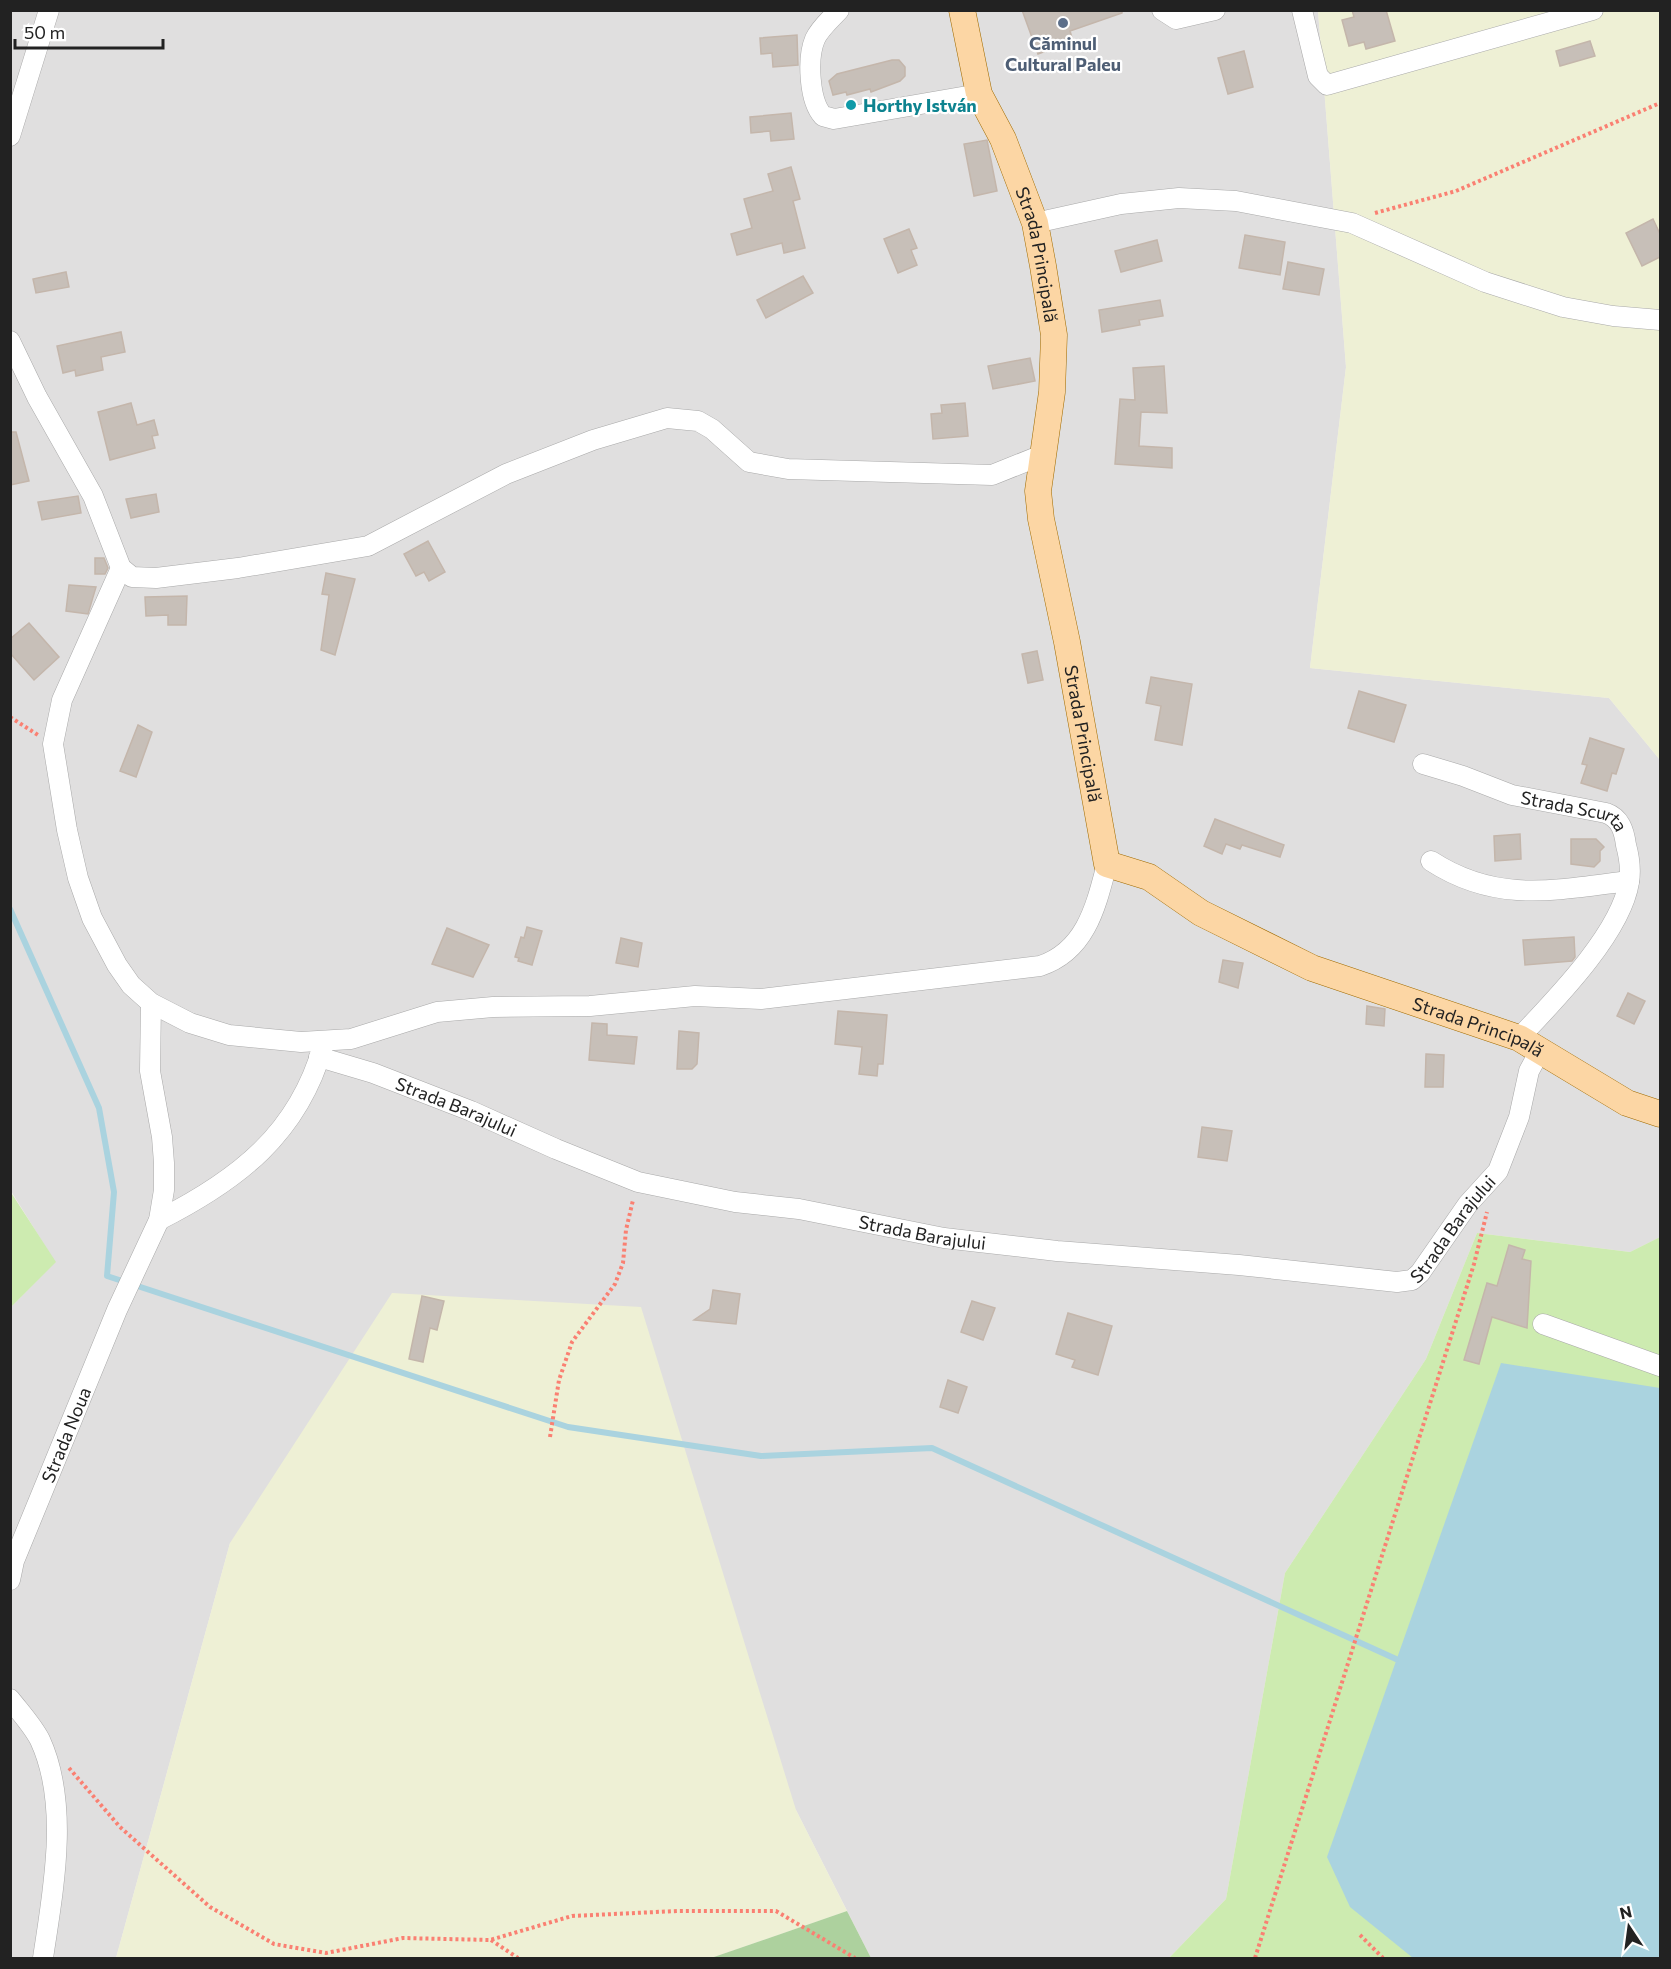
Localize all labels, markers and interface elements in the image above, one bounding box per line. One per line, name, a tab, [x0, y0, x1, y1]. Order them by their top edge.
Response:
scale bar	[15, 12, 164, 50]
marker: Căminul Cultural Paleu	[1056, 16, 1070, 30]
text: 50 m	[24, 21, 65, 43]
place label: Căminul Cultural Paleu	[1005, 32, 1121, 75]
place label: Horthy István	[863, 94, 977, 116]
marker: Horthy István	[844, 98, 858, 112]
street label: Strada Principală	[1011, 184, 1063, 324]
street label: Strada Principală	[1060, 663, 1107, 804]
street label: Strada Scurta	[1519, 786, 1633, 835]
street label: Strada Principală	[1410, 992, 1548, 1061]
street label: Strada Barajului	[393, 1072, 520, 1141]
street label: Strada Barajului	[1406, 1171, 1500, 1288]
street label: Strada Barajului	[857, 1210, 987, 1254]
street label: Strada Noua	[36, 1384, 95, 1486]
north arrow	[1599, 1897, 1659, 1957]
text: N	[1618, 1901, 1633, 1923]

